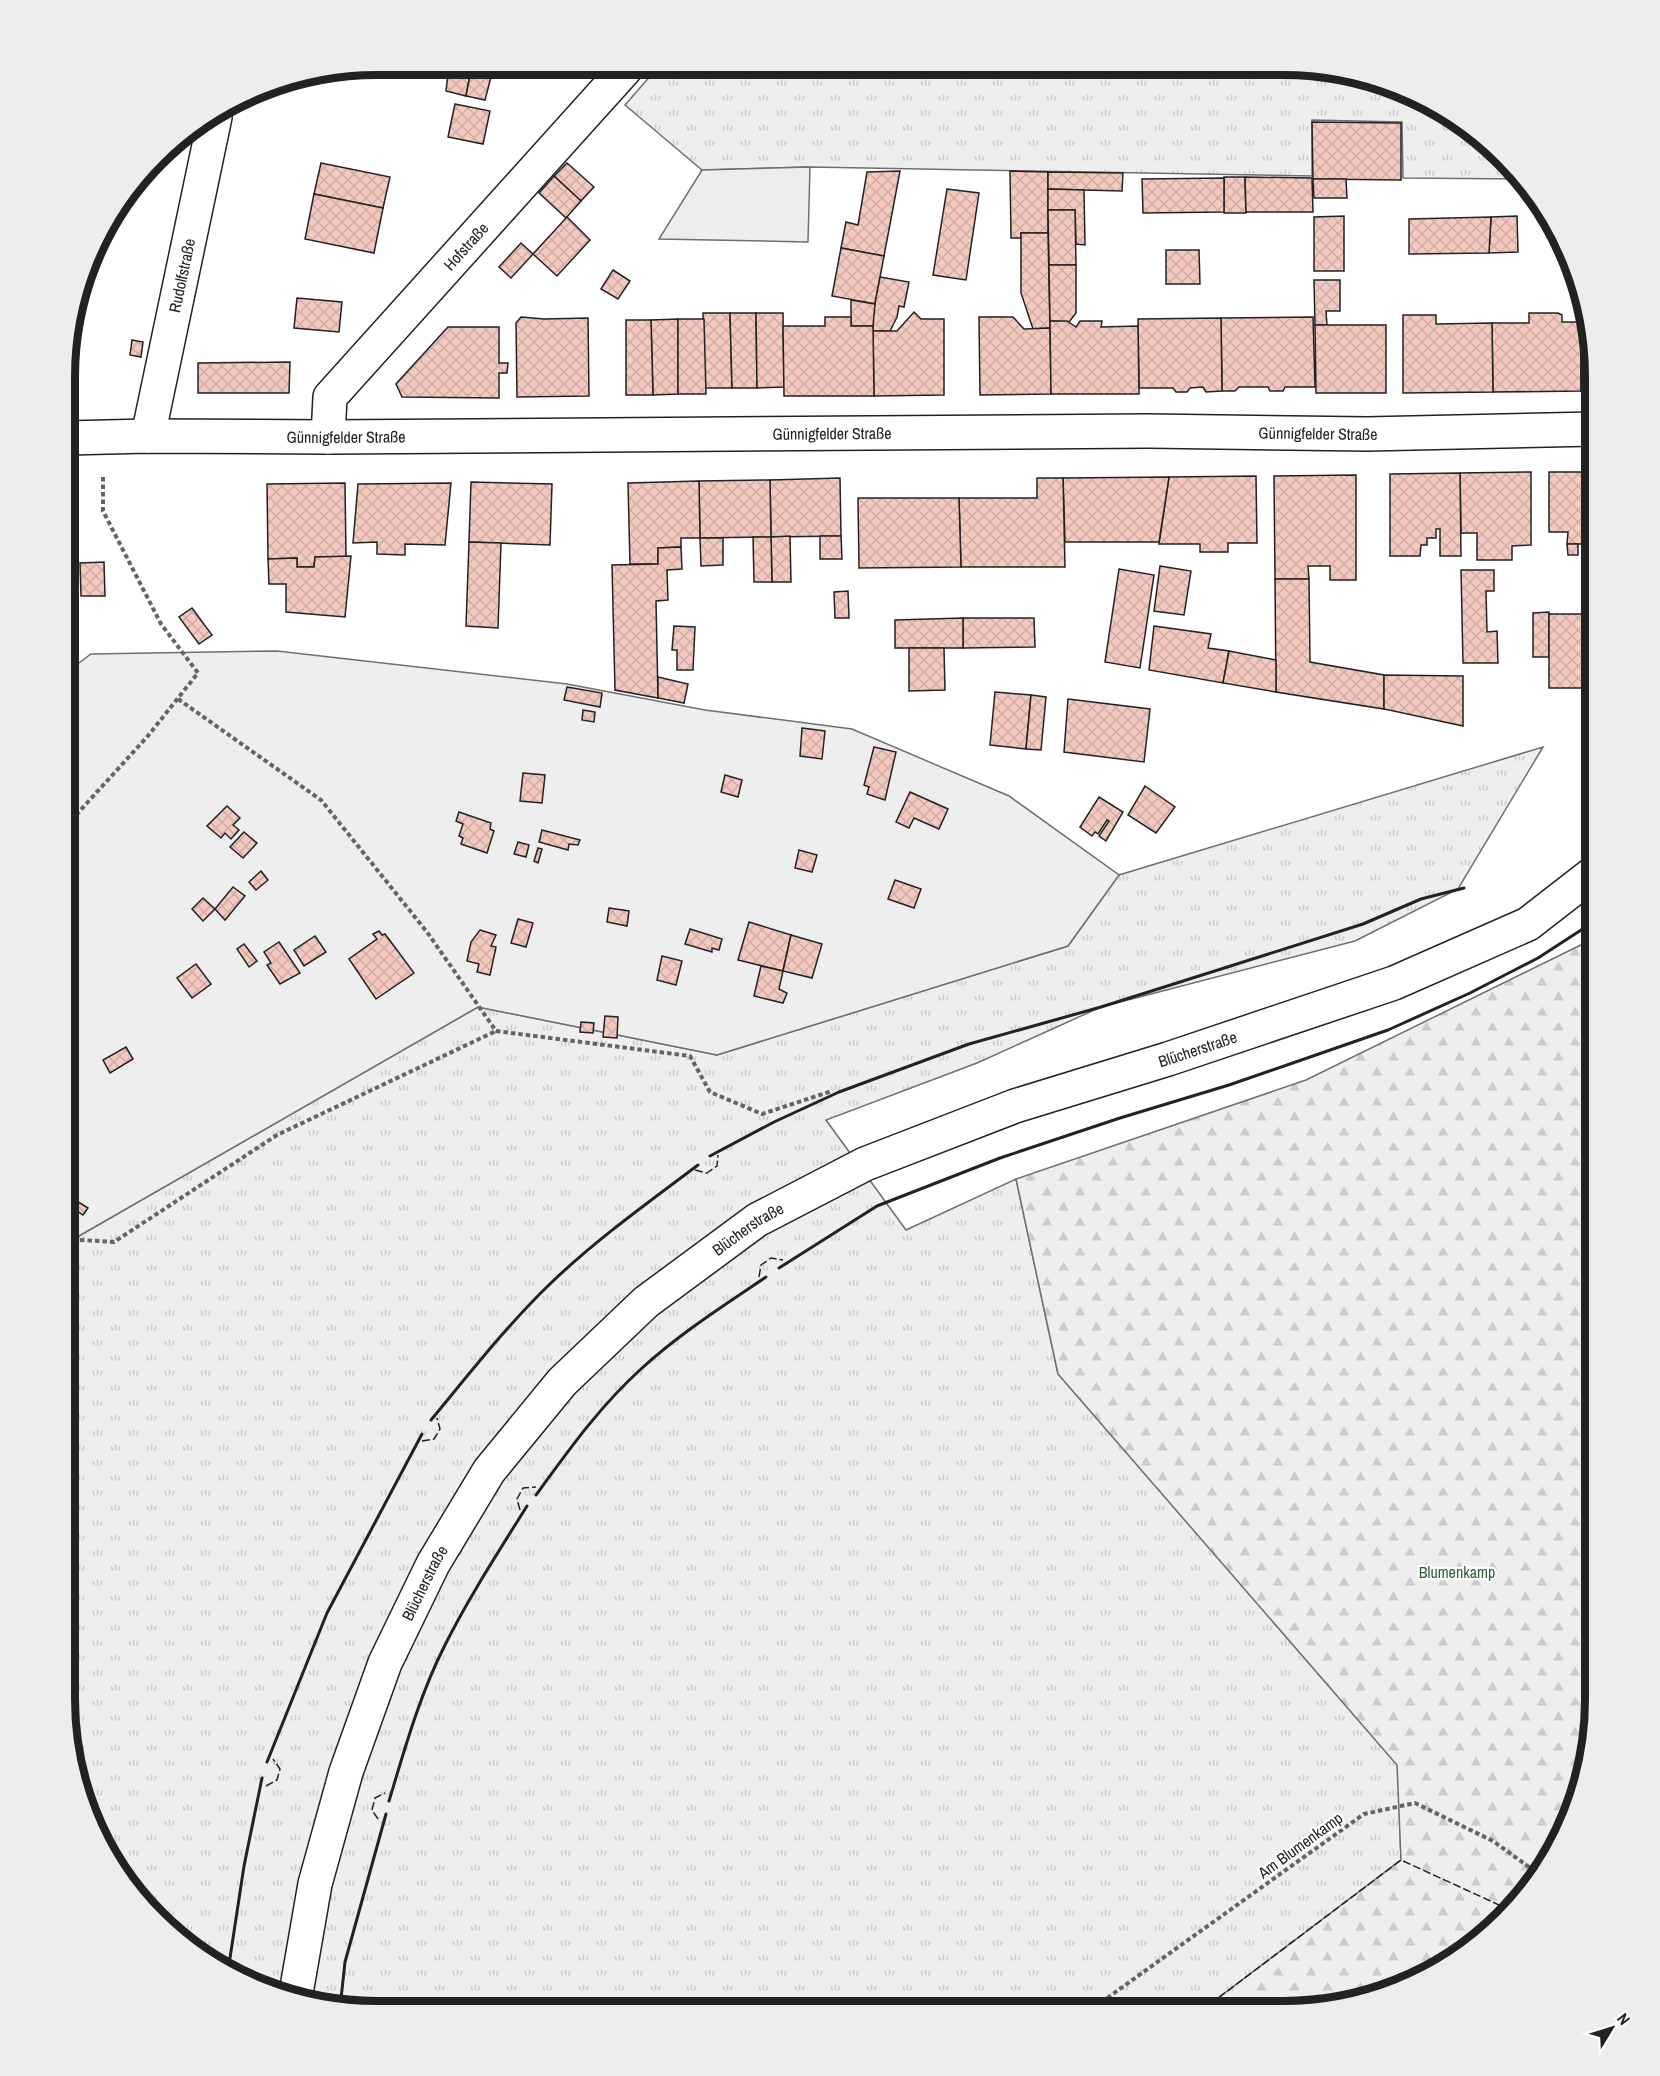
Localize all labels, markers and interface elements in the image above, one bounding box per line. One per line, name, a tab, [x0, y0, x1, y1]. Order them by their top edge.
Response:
street label: Hofstraße	[438, 217, 493, 275]
street label: Rudolfstraße	[163, 236, 200, 315]
street label: Günnigfelder Straße	[772, 422, 892, 445]
street label: Günnigfelder Straße	[1258, 422, 1378, 445]
street label: Günnigfelder Straße	[286, 425, 406, 448]
street label: Blücherstraße	[1155, 1026, 1240, 1072]
street label: Blücherstraße	[708, 1197, 787, 1260]
street label: Blücherstraße	[396, 1541, 453, 1624]
park label: Blumenkamp	[1419, 1561, 1495, 1583]
street label: Am Blumenkamp	[1252, 1807, 1347, 1884]
north arrow	[1582, 1998, 1642, 2058]
text: N	[1612, 2008, 1635, 2029]

